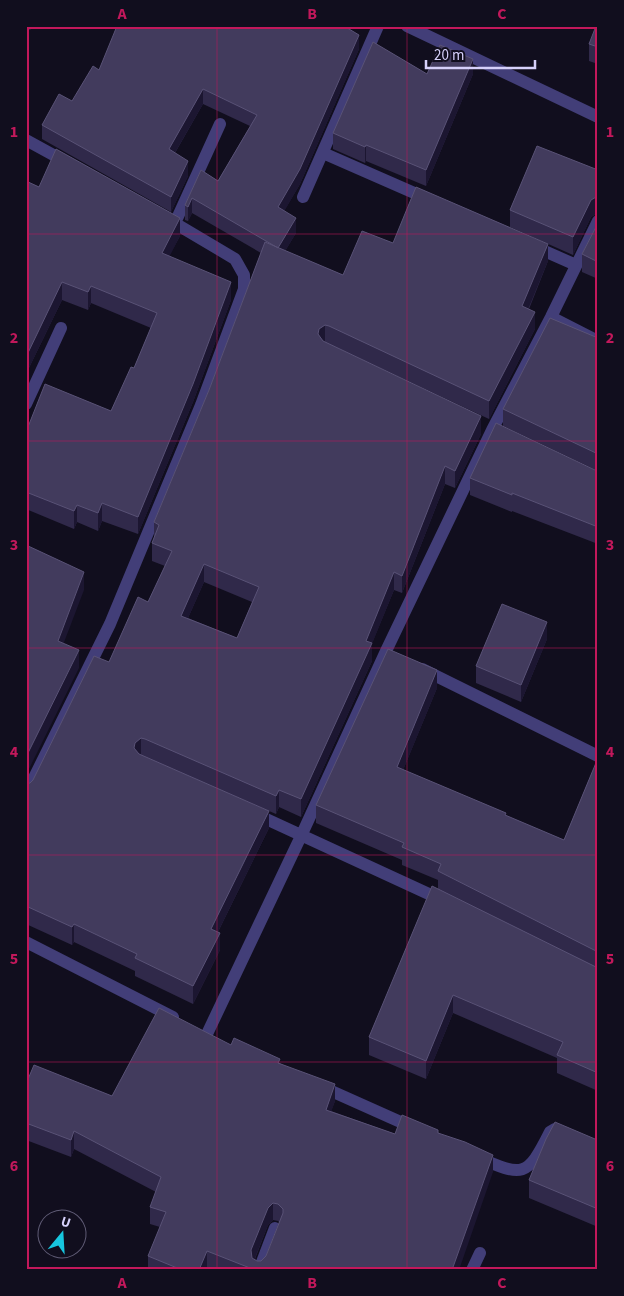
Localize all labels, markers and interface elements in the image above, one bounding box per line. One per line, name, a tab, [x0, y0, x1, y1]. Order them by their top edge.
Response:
text: A	[116, 3, 127, 25]
text: B	[307, 3, 317, 25]
text: C	[497, 3, 507, 25]
scale bar	[426, 38, 535, 70]
text: 20 m	[434, 45, 464, 66]
text: 1	[10, 121, 18, 143]
text: 1	[606, 121, 614, 143]
text: 2	[10, 327, 18, 349]
text: 2	[606, 327, 614, 349]
text: 3	[10, 534, 18, 556]
text: 3	[606, 534, 614, 556]
text: 4	[10, 741, 19, 763]
text: 4	[606, 741, 615, 763]
text: 5	[10, 948, 18, 970]
text: 5	[606, 948, 614, 970]
text: 6	[10, 1155, 18, 1177]
text: 6	[606, 1155, 614, 1177]
north arrow	[38, 1208, 88, 1258]
text: U	[58, 1212, 73, 1234]
text: A	[116, 1272, 127, 1294]
text: B	[307, 1272, 317, 1294]
text: C	[497, 1272, 507, 1294]

